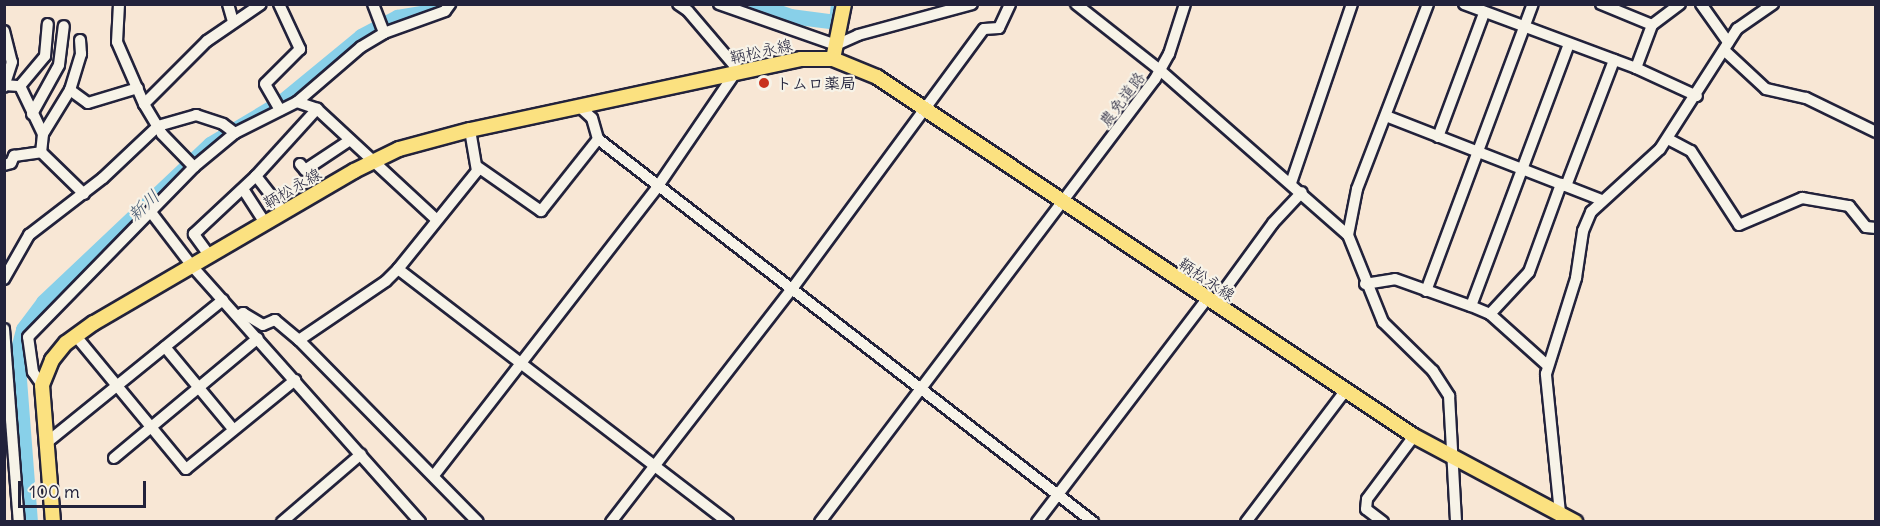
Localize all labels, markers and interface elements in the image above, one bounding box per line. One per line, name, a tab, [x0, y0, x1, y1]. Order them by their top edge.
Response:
street label: 鞆松永線	[728, 35, 794, 67]
street label: 農免道路	[1095, 68, 1149, 130]
place label: トムロ薬局	[776, 73, 856, 93]
marker: トムロ薬局	[757, 76, 771, 90]
street label: 鞆松永線	[259, 164, 325, 212]
water label: 新川	[123, 186, 165, 226]
street label: 鞆松永線	[1175, 253, 1239, 305]
scale bar	[21, 469, 148, 507]
text: 100 m	[29, 480, 80, 503]

